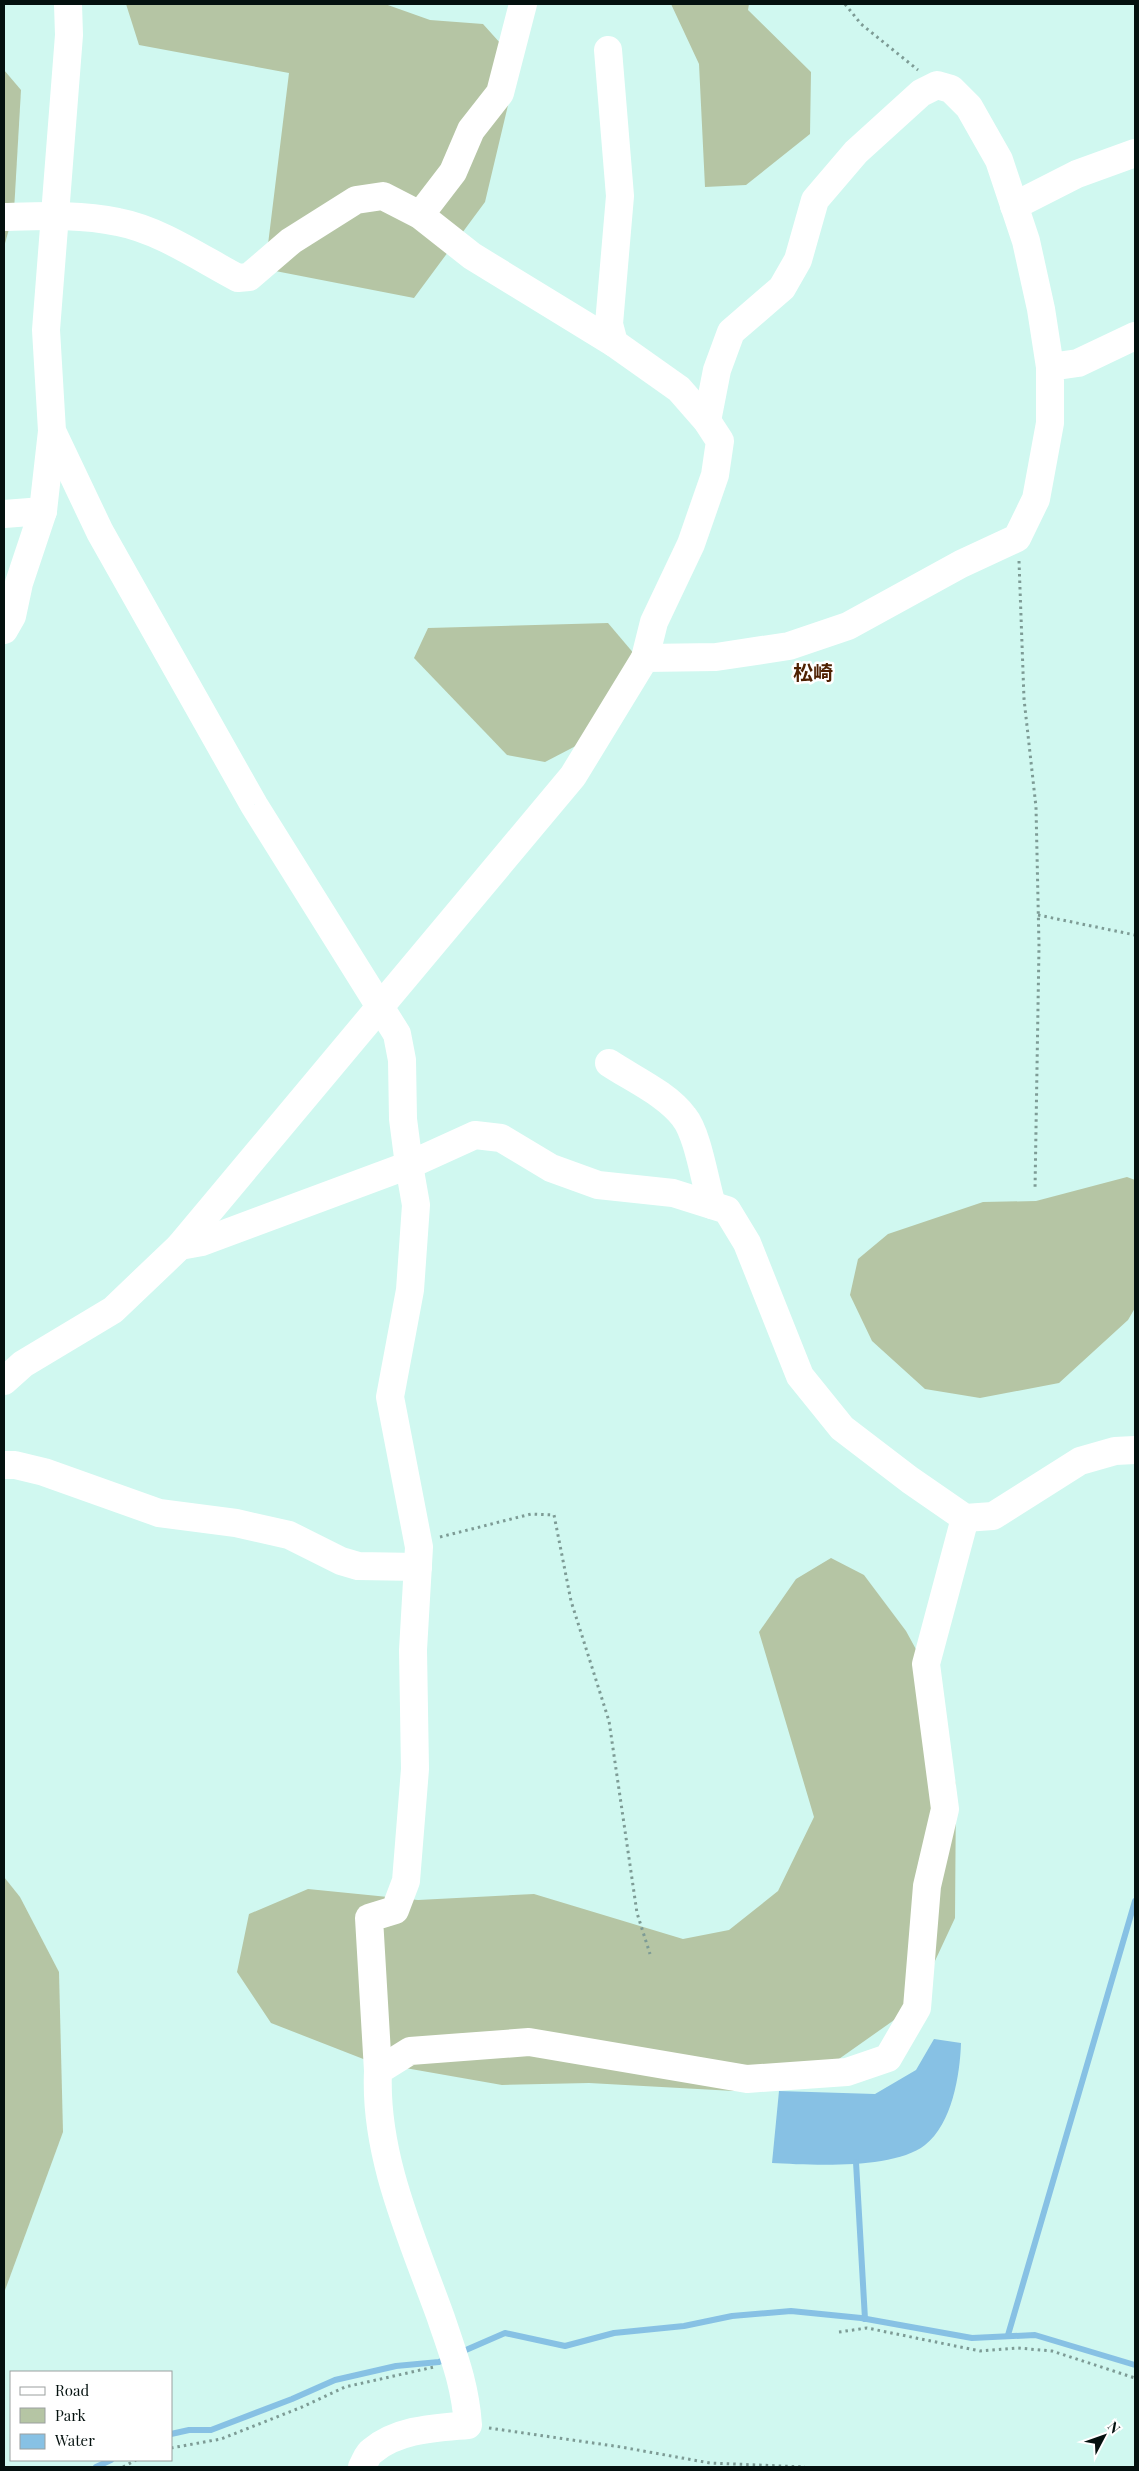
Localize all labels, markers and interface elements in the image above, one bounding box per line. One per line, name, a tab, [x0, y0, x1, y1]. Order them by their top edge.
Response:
district label: 松崎	[793, 658, 833, 685]
legend	[10, 2371, 172, 2461]
text: Road	[55, 2380, 89, 2400]
text: Park	[55, 2405, 87, 2425]
north arrow	[1079, 2411, 1129, 2461]
text: N	[1104, 2417, 1125, 2437]
text: Water	[54, 2430, 95, 2450]

